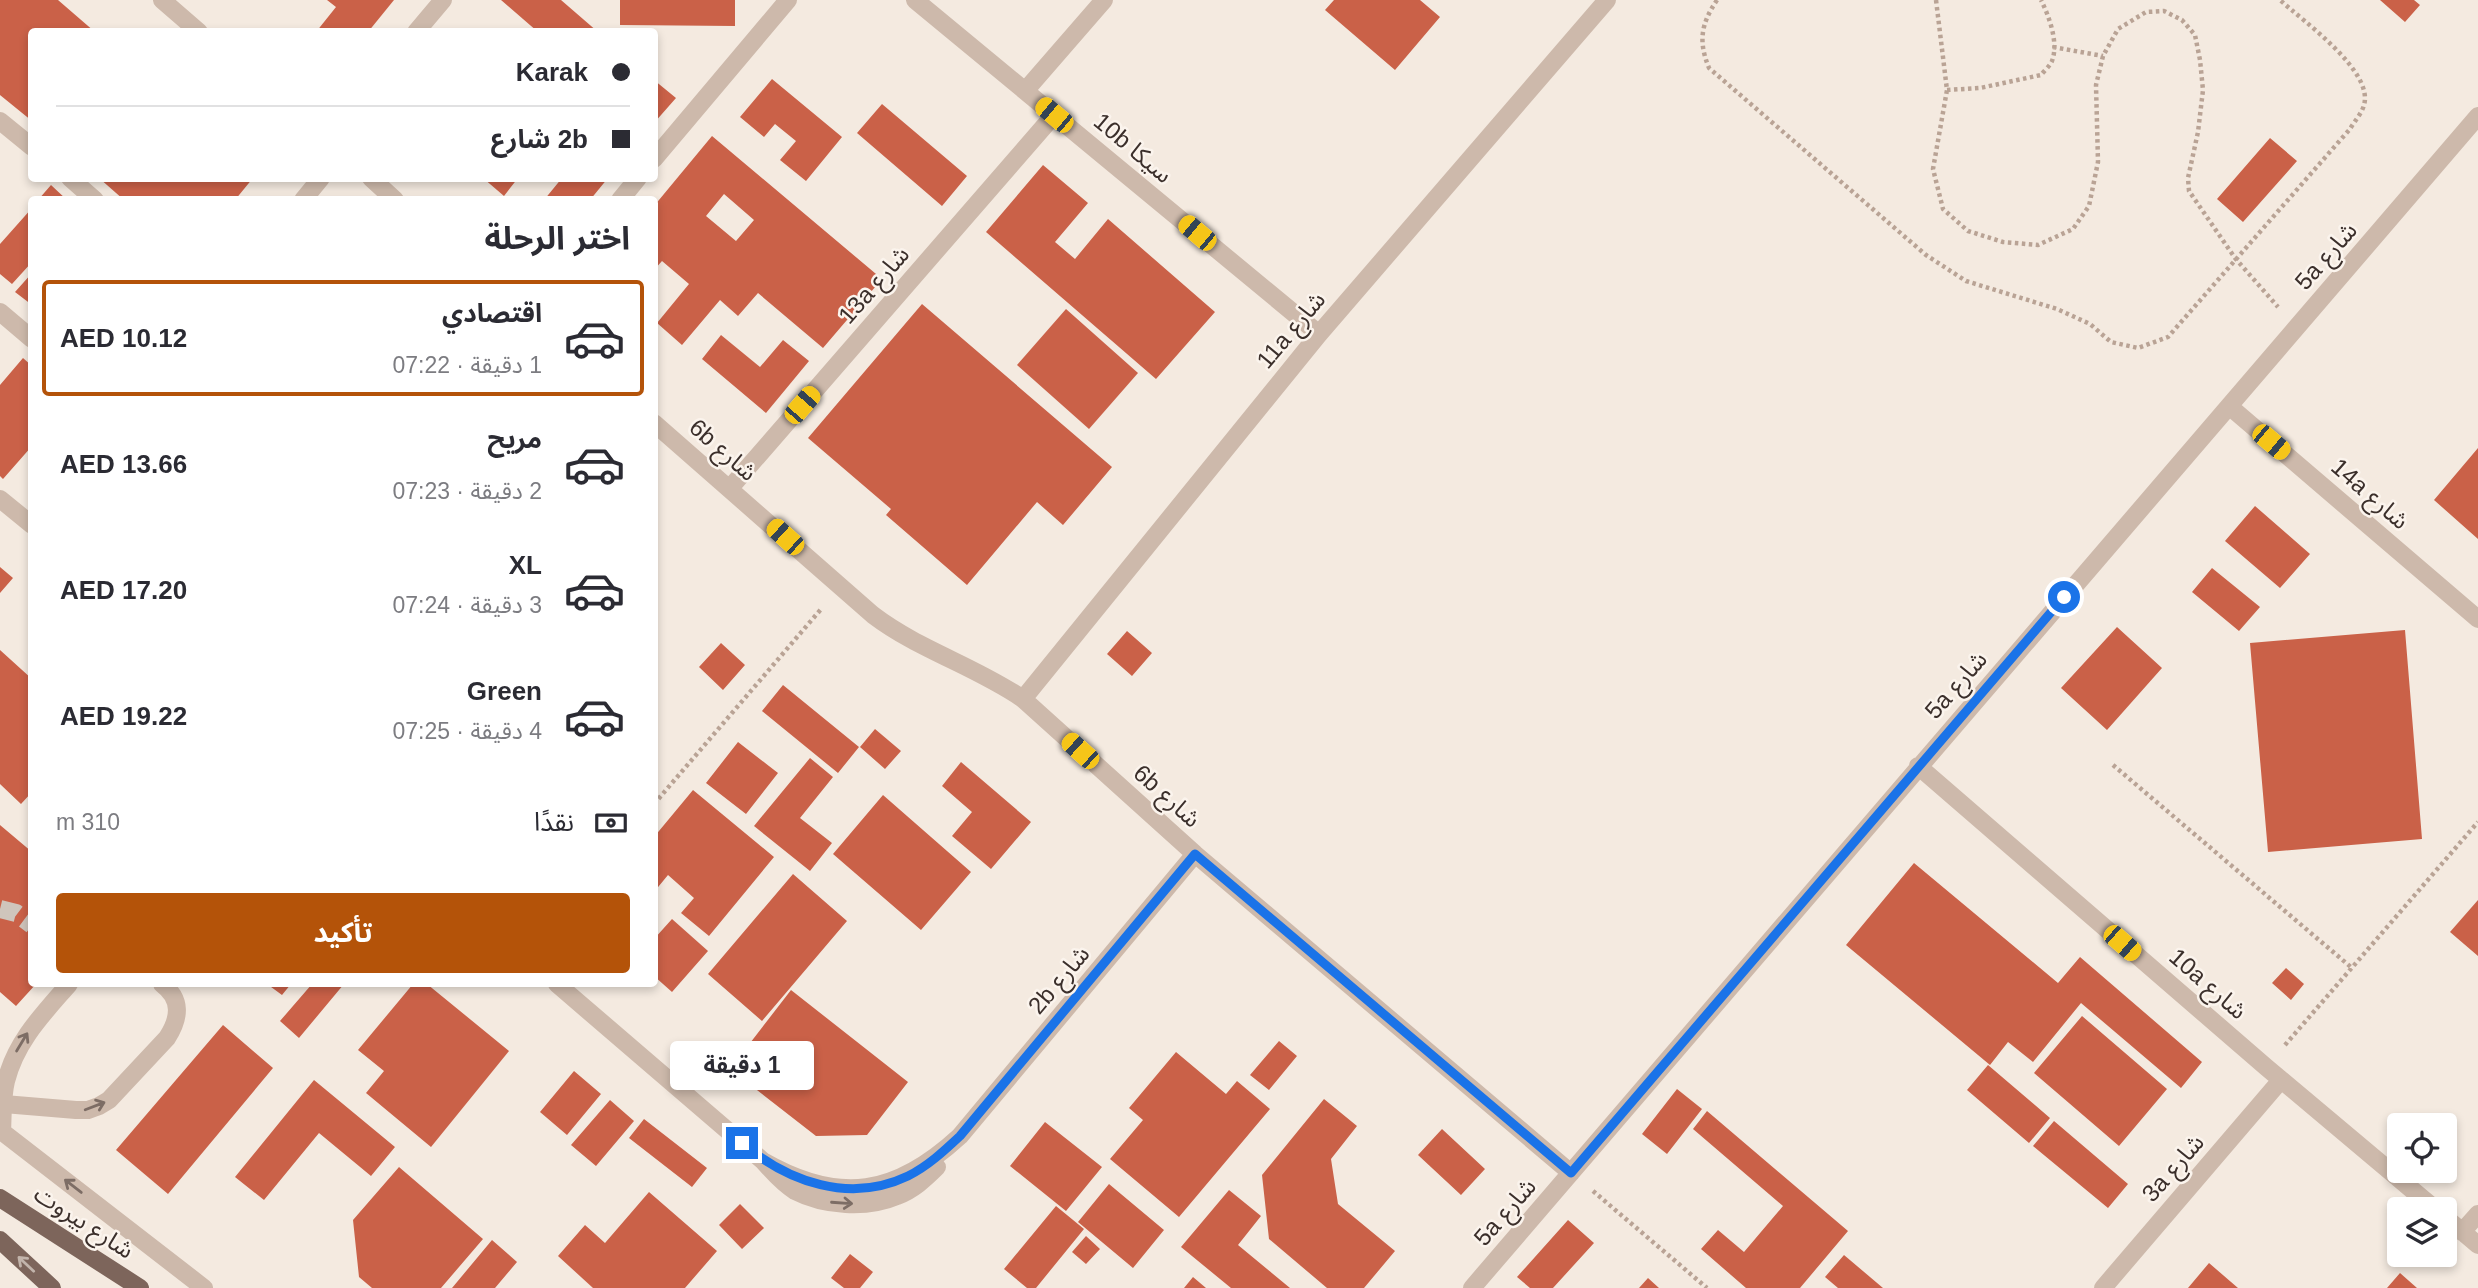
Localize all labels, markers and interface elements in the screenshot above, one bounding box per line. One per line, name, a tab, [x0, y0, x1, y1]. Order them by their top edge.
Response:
text: Karak	[516, 57, 588, 87]
car	[1032, 93, 1077, 137]
street label: 10b سيكا	[1089, 107, 1178, 188]
text: 2b شارع	[491, 124, 588, 154]
car	[1175, 211, 1220, 255]
street label: 5a شارع	[2289, 217, 2365, 297]
text: اختر الرحلة	[484, 220, 630, 256]
street label: 13a شارع	[833, 241, 918, 331]
street label: 11a شارع	[1251, 286, 1334, 376]
text: اقتصادي	[442, 298, 542, 328]
icon: car	[563, 307, 626, 370]
text: AED 10.12	[60, 323, 187, 353]
text: 1 دقيقة · 07:22	[392, 352, 542, 378]
car	[781, 382, 824, 428]
street label: 6b شارع	[682, 413, 762, 489]
car	[2249, 420, 2294, 464]
text: مريح	[487, 424, 542, 454]
icon: car	[563, 433, 626, 496]
text: AED 13.66	[60, 449, 187, 479]
street label: 14a شارع	[2324, 453, 2414, 538]
text: 2 دقيقة · 07:23	[392, 478, 542, 504]
car	[763, 515, 808, 559]
text: XL	[509, 550, 542, 580]
icon: car	[563, 559, 626, 622]
text: AED 17.20	[60, 575, 187, 605]
route start	[2048, 581, 2080, 613]
text: 3 دقيقة · 07:24	[392, 592, 542, 618]
street label: 5a شارع	[1919, 646, 1995, 726]
text: Green	[467, 676, 542, 706]
icon: car	[563, 685, 626, 748]
text: AED 19.22	[60, 701, 187, 731]
text: 4 دقيقة · 07:25	[392, 718, 542, 744]
car	[1058, 729, 1103, 773]
street label: 6b شارع	[1126, 759, 1206, 835]
icon: cash	[592, 804, 630, 842]
text: نقدًا	[534, 807, 574, 837]
text: 310 m	[56, 809, 120, 835]
button: تأكيد	[56, 893, 630, 973]
car	[2100, 921, 2145, 965]
street label: 2b شارع	[1023, 940, 1098, 1022]
street label: 10a شارع	[2162, 943, 2252, 1028]
one-way arrow	[16, 1033, 30, 1053]
callout: 1 دقيقة	[670, 1042, 814, 1090]
text: 1 دقيقة	[703, 1052, 781, 1078]
one-way arrow	[84, 1099, 105, 1111]
map controls	[2387, 1113, 2457, 1267]
button: locate	[2387, 1113, 2457, 1183]
route end	[726, 1127, 758, 1159]
street label: 3a شارع	[2136, 1129, 2212, 1209]
street label: 5a شارع	[1468, 1173, 1544, 1253]
one-way arrow	[64, 1179, 83, 1194]
street label: شارع بيروت	[27, 1180, 139, 1267]
one-way arrow	[830, 1197, 853, 1210]
button: layers	[2387, 1197, 2457, 1267]
one-way arrow	[18, 1256, 35, 1273]

